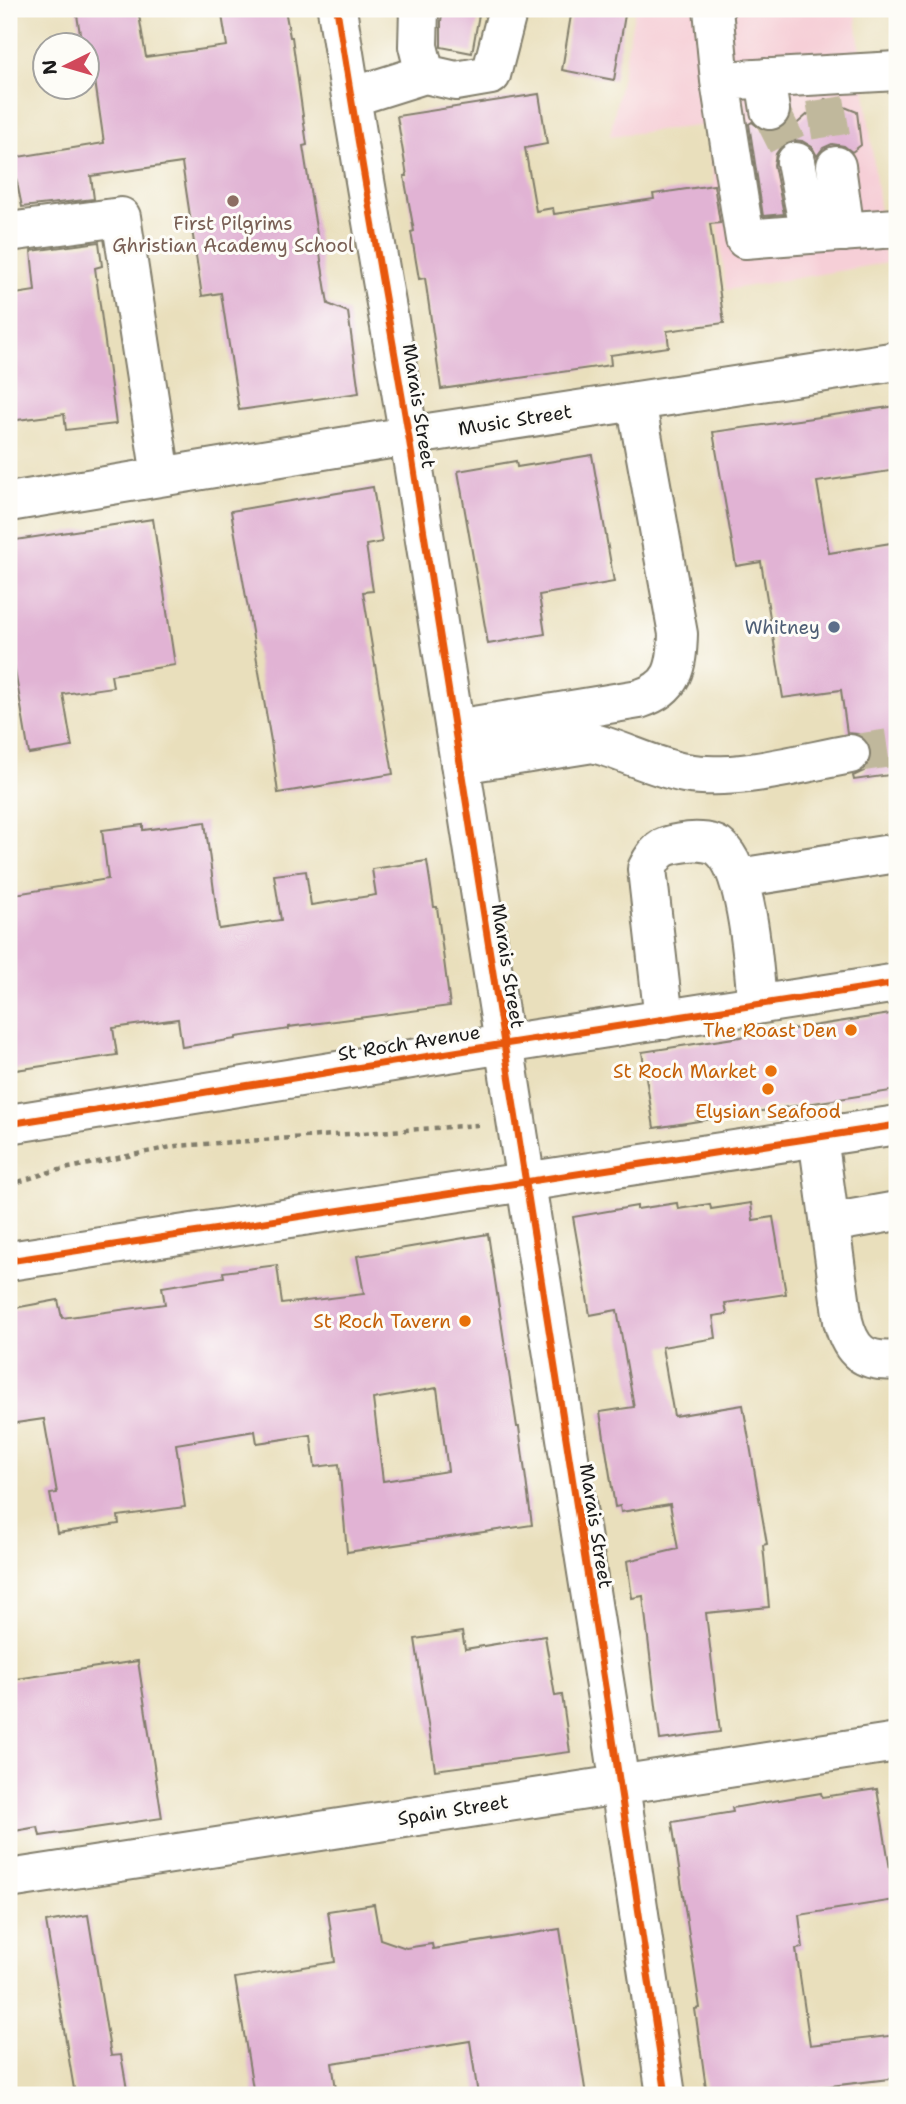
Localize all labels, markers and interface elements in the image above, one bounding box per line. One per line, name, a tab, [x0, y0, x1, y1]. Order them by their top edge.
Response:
north arrow	[32, 32, 102, 102]
text: N	[36, 59, 63, 76]
marker: First Pilgrims Ghristian Academy School	[225, 193, 241, 209]
place label: First Pilgrims Ghristian Academy School	[112, 211, 354, 258]
street label: Marais Street	[397, 342, 441, 470]
street label: Music Street	[456, 399, 574, 441]
place label: Whitney	[744, 615, 820, 640]
marker: Whitney	[826, 619, 842, 635]
street label: Marais Street	[486, 902, 530, 1030]
place label: The Roast Den	[703, 1018, 837, 1043]
street label: St Roch Avenue	[336, 1019, 482, 1067]
marker: The Roast Den	[843, 1022, 859, 1038]
place label: St Roch Market	[613, 1059, 757, 1084]
marker: St Roch Market	[763, 1063, 779, 1079]
marker: Elysian Seafood	[760, 1081, 776, 1097]
place label: Elysian Seafood	[695, 1099, 841, 1124]
place label: St Roch Tavern	[313, 1309, 451, 1334]
marker: St Roch Tavern	[457, 1313, 473, 1329]
street label: Marais Street	[574, 1462, 618, 1590]
street label: Spain Street	[396, 1789, 510, 1831]

